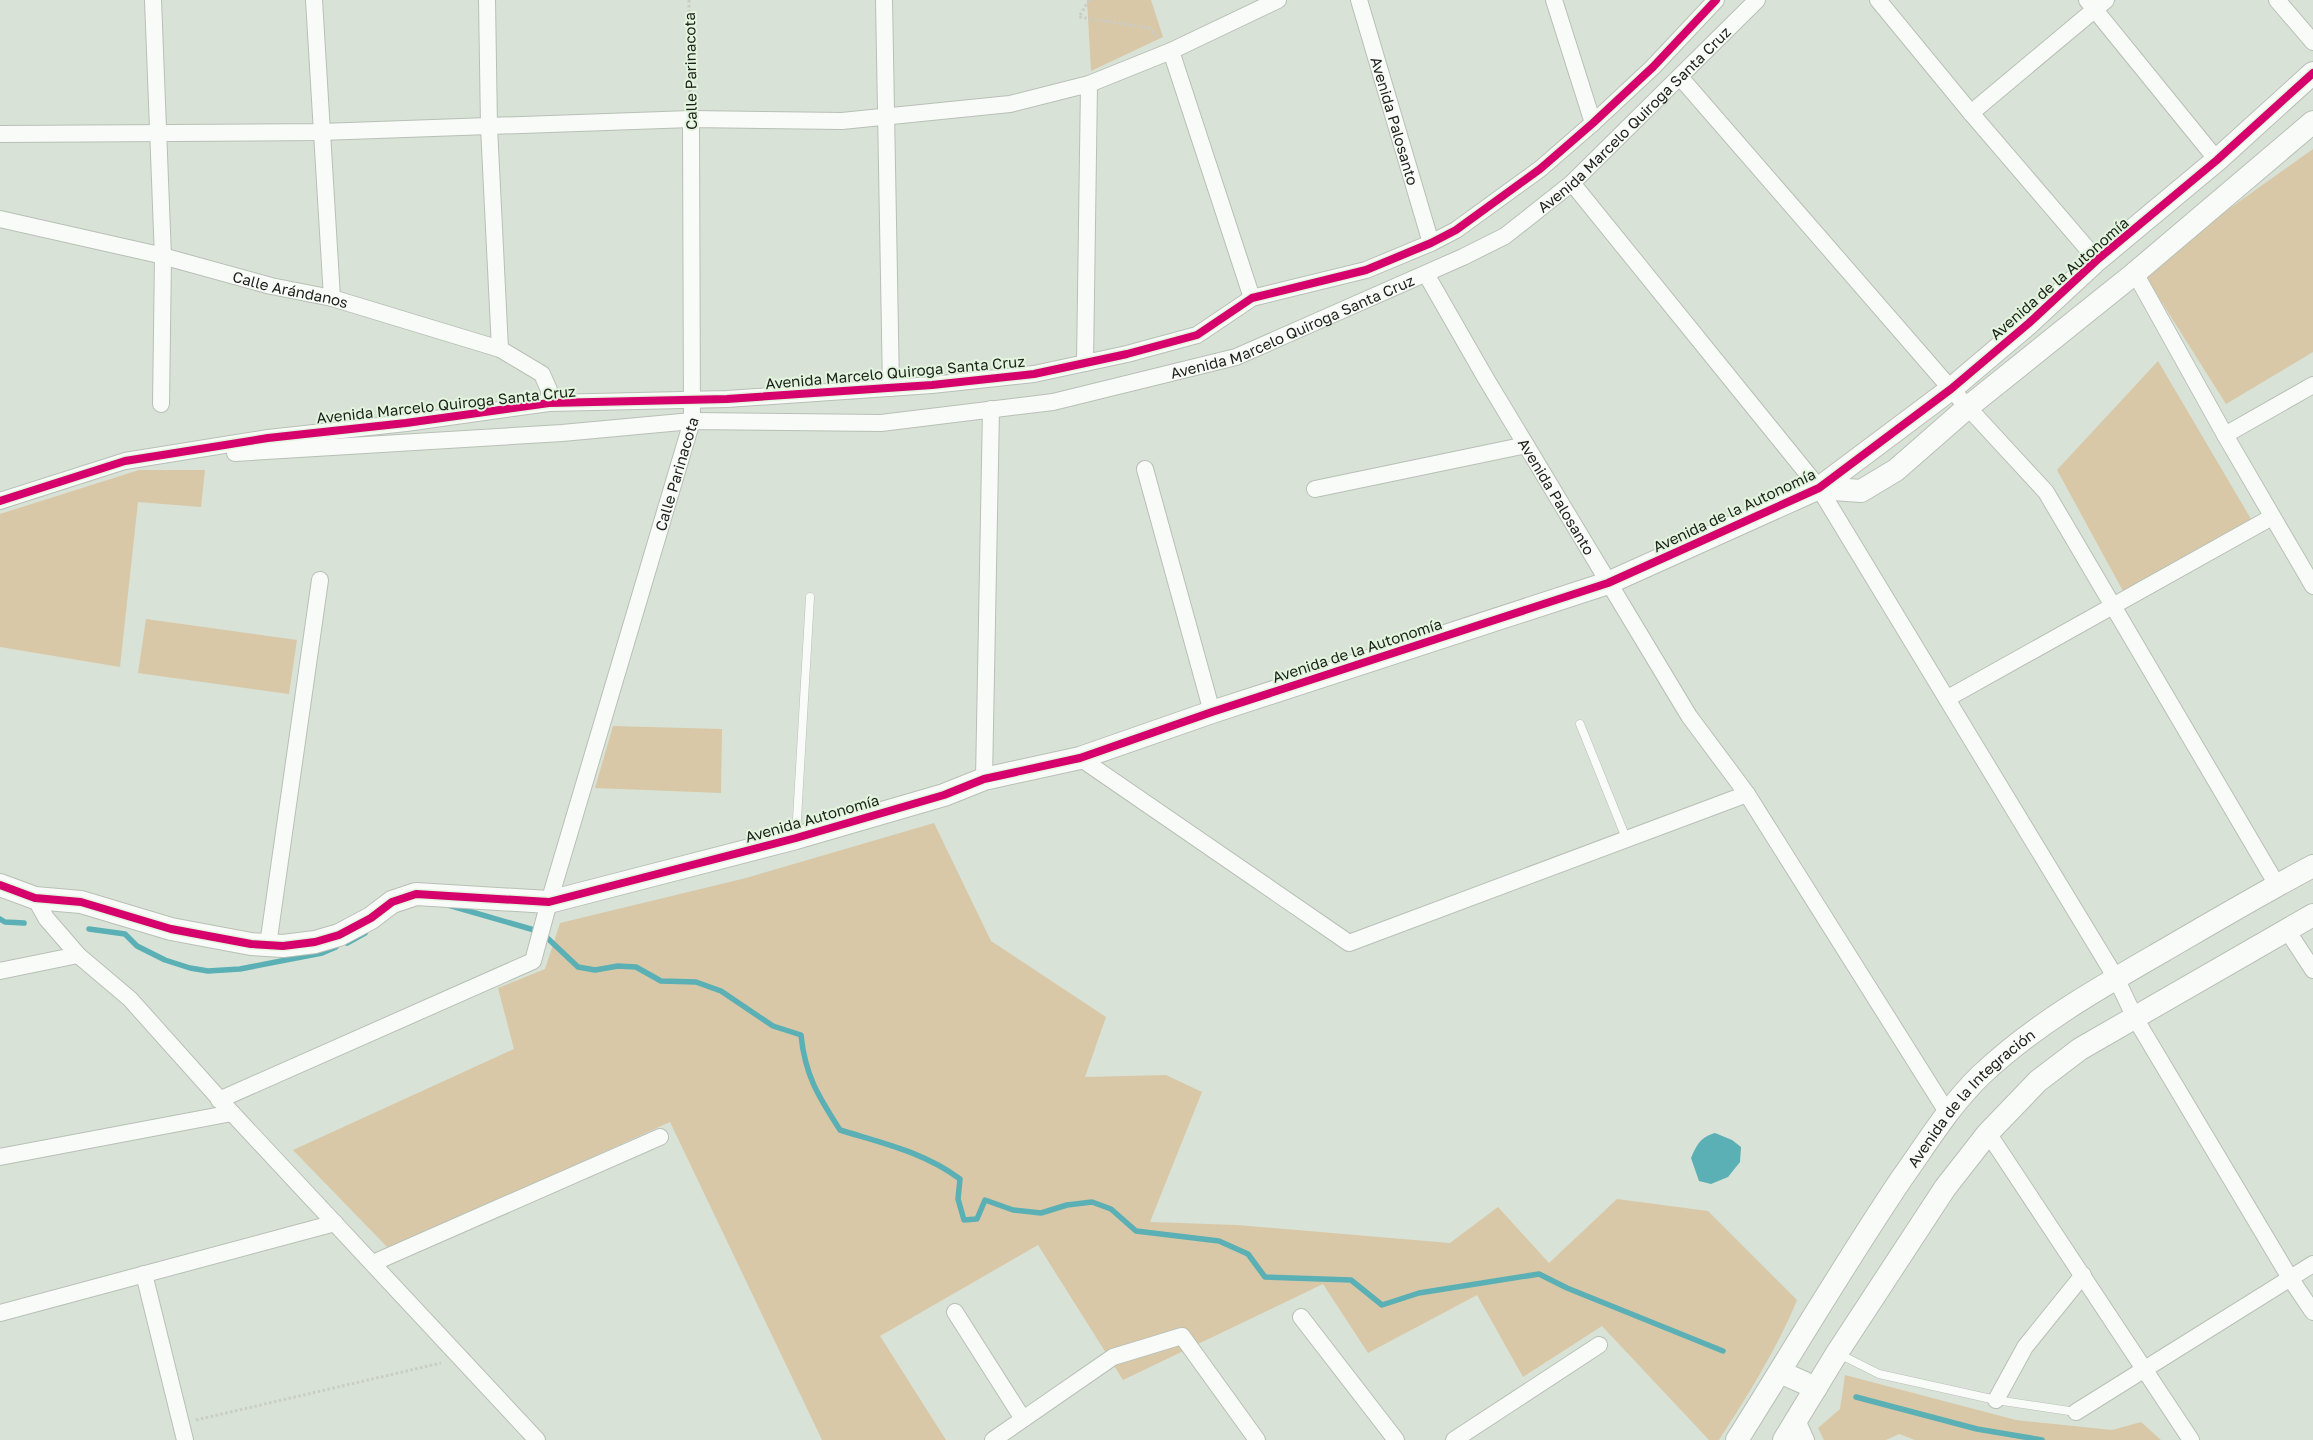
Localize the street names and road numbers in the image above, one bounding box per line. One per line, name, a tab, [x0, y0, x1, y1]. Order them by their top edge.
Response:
street label: Calle Parinacota	[680, 12, 700, 130]
street label: Avenida Marcelo Quiroga Santa Cruz	[1534, 22, 1734, 216]
street label: Avenida Palosanto	[1367, 54, 1422, 187]
street label: Avenida de la Autonomía	[1986, 213, 2132, 343]
street label: Calle Arándanos	[231, 267, 351, 311]
street label: Avenida Marcelo Quiroga Santa Cruz	[1168, 271, 1417, 382]
street label: Avenida Marcelo Quiroga Santa Cruz	[764, 352, 1026, 392]
street label: Avenida Marcelo Quiroga Santa Cruz	[316, 381, 577, 427]
street label: Calle Parinacota	[651, 415, 702, 533]
street label: Avenida Palosanto	[1515, 435, 1599, 558]
street label: Avenida de la Autonomía	[1650, 464, 1818, 556]
street label: Avenida de la Autonomía	[1270, 614, 1444, 686]
street label: Avenida Autonomía	[743, 790, 881, 846]
street label: Avenida de la Integración	[1903, 1025, 2038, 1171]

